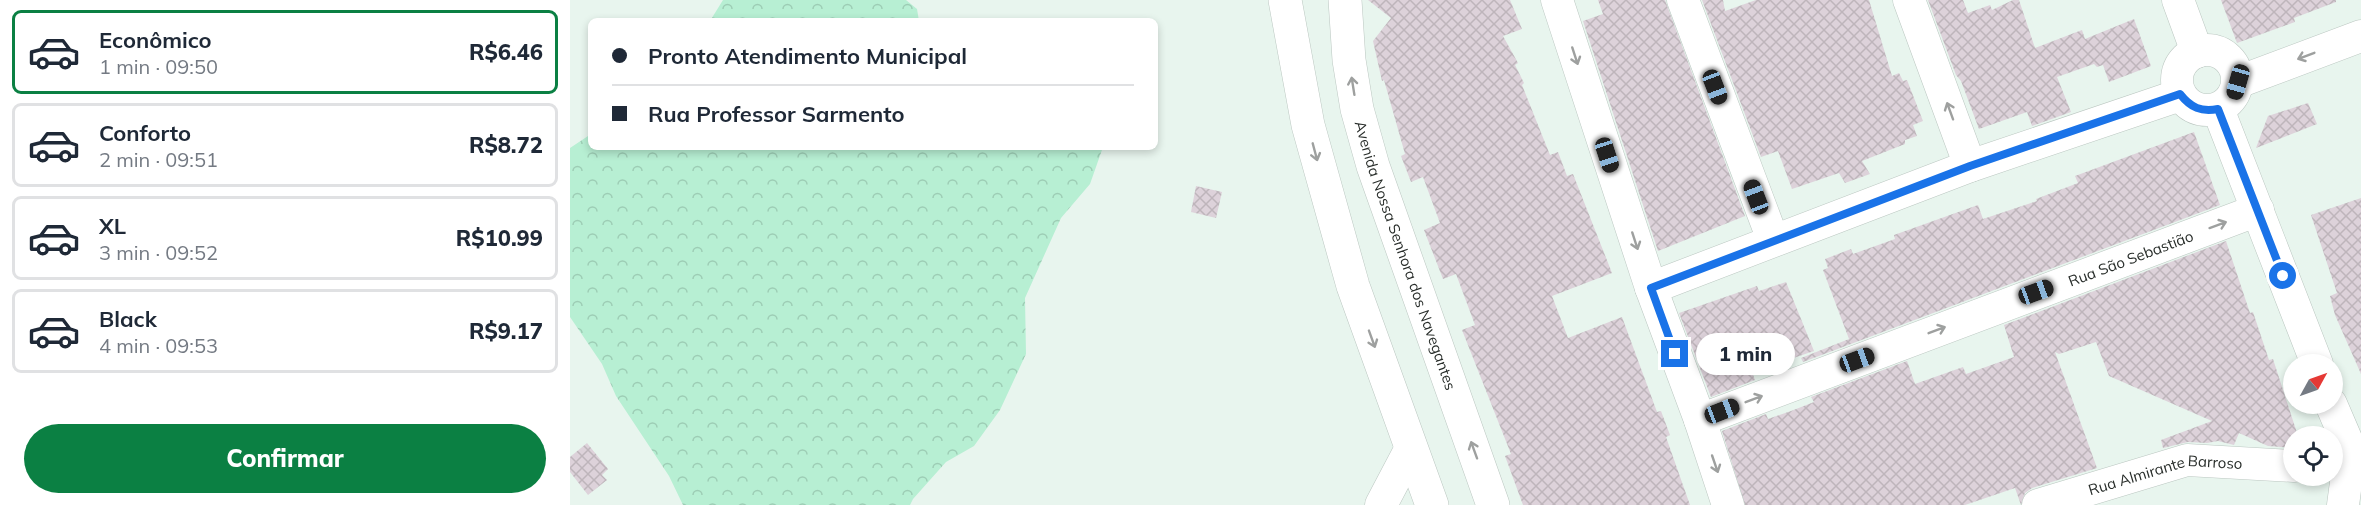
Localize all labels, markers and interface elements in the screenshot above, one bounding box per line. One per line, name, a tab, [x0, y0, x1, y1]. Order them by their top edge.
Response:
icon: car	[27, 25, 81, 79]
text: Econômico	[99, 26, 212, 54]
text: R$6.46	[469, 38, 543, 66]
text: Pronto Atendimento Municipal	[648, 42, 967, 70]
one-way arrow	[1570, 46, 1581, 65]
one-way arrow	[2297, 52, 2316, 63]
text: 1 min · 09:50	[99, 54, 218, 79]
car	[2224, 62, 2252, 102]
car	[1700, 67, 1730, 107]
one-way arrow	[1348, 76, 1359, 96]
text: Rua Professor Sarmento	[648, 100, 904, 128]
one-way arrow	[1943, 102, 1954, 121]
icon: car	[27, 118, 81, 172]
street label: Avenida Nossa Senhora dos Navegantes	[1351, 118, 1461, 392]
text: Conforto	[99, 119, 191, 147]
text: R$8.72	[469, 131, 543, 159]
car	[1593, 135, 1621, 175]
one-way arrow	[1310, 142, 1322, 161]
text: 2 min · 09:51	[99, 147, 218, 172]
car	[1741, 177, 1771, 217]
icon: car	[27, 211, 81, 265]
text: XL	[99, 212, 126, 240]
one-way arrow	[2208, 219, 2227, 230]
text: R$10.99	[456, 224, 543, 252]
street label: Rua São Sebastião	[2065, 226, 2196, 290]
one-way arrow	[1631, 231, 1642, 250]
text: 3 min · 09:52	[99, 240, 218, 265]
route start	[2269, 262, 2296, 289]
car	[2016, 277, 2056, 307]
icon: car	[27, 304, 81, 358]
text: Black	[99, 305, 157, 333]
text: R$9.17	[469, 317, 543, 345]
one-way arrow	[1927, 324, 1946, 335]
one-way arrow	[1368, 329, 1379, 347]
text: 4 min · 09:53	[99, 333, 218, 358]
callout: 1 min	[1696, 333, 1795, 375]
route end	[1661, 340, 1688, 367]
text: 1 min	[1719, 341, 1772, 366]
car	[1837, 345, 1877, 375]
north arrow	[2283, 354, 2343, 414]
map controls	[2283, 354, 2343, 486]
one-way arrow	[1745, 393, 1763, 404]
car	[1702, 396, 1742, 426]
button: Confirmar	[24, 424, 546, 493]
button: locate	[2283, 426, 2343, 486]
one-way arrow	[1467, 441, 1478, 460]
street label: Rua Almirante Barroso	[2086, 451, 2243, 499]
one-way arrow	[1710, 454, 1721, 473]

